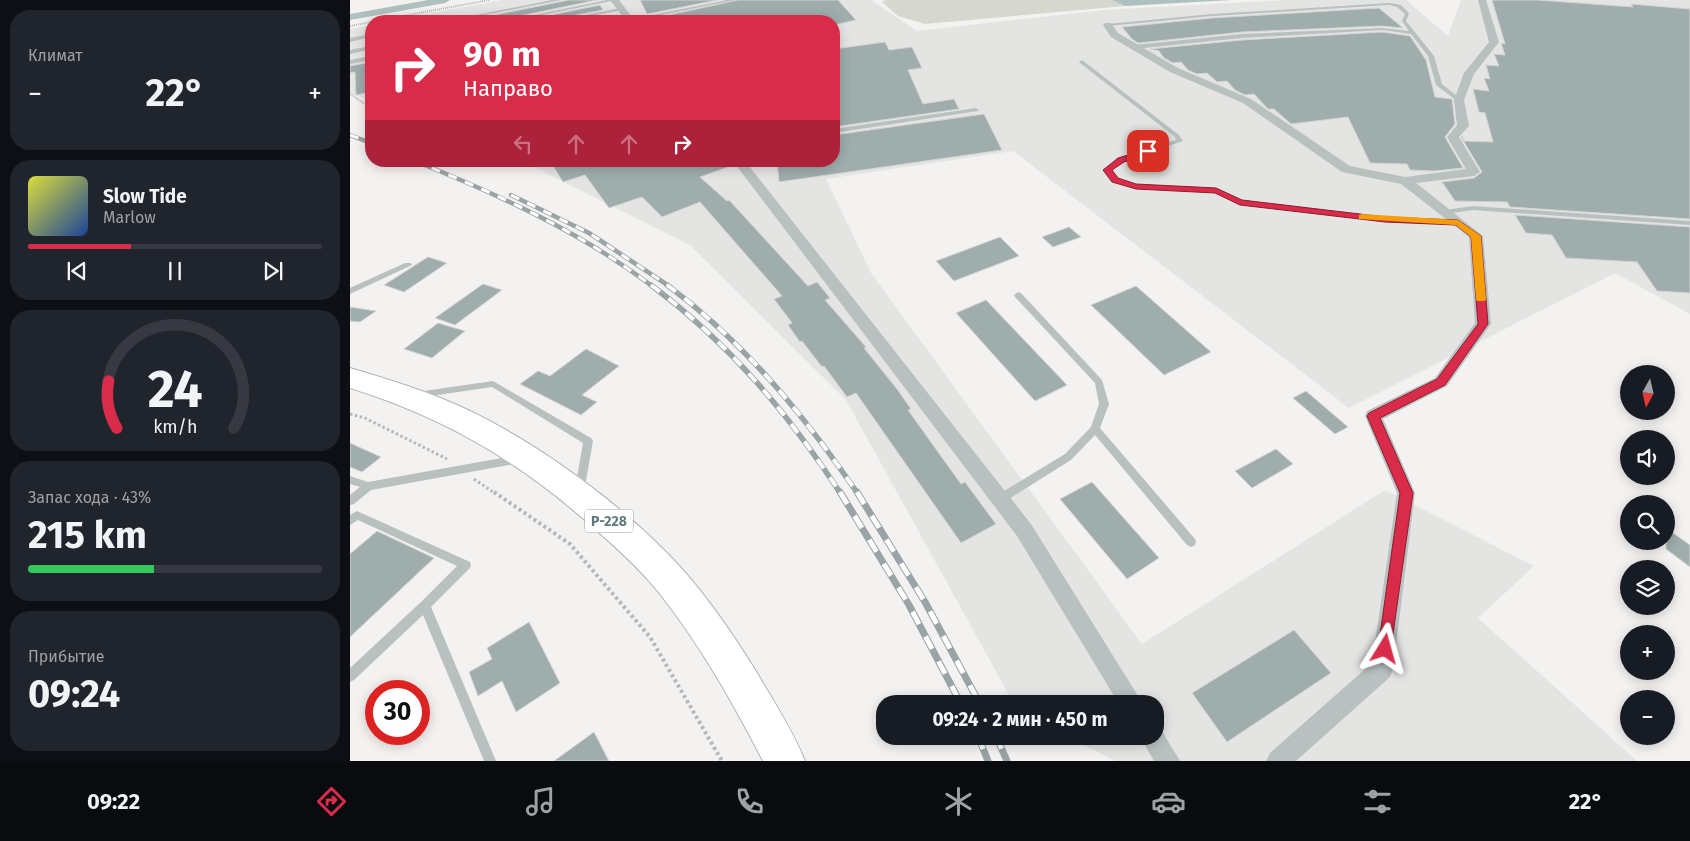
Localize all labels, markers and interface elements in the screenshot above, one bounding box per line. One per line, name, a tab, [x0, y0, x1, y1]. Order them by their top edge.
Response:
text: 90 m	[463, 33, 541, 75]
icon: right	[380, 35, 445, 100]
text: Климат	[28, 46, 83, 65]
text: 22°	[145, 70, 205, 116]
text: Направо	[463, 75, 553, 102]
text: −	[28, 77, 42, 110]
text: +	[308, 77, 322, 110]
icon: left	[509, 130, 537, 158]
icon: ahead	[562, 130, 590, 158]
icon: ahead	[615, 130, 643, 158]
icon: right	[668, 130, 696, 158]
pin	[1127, 130, 1169, 172]
icon: arrive	[1134, 137, 1162, 165]
text: Slow Tide	[103, 185, 187, 208]
text: Marlow	[103, 208, 156, 227]
icon: previous	[63, 257, 91, 285]
icon: pause	[161, 257, 189, 285]
icon: next	[259, 257, 287, 285]
text: 24	[148, 358, 202, 421]
north arrow	[1620, 365, 1675, 420]
map controls	[1620, 365, 1675, 745]
text: km/h	[153, 416, 197, 438]
button: sound	[1620, 430, 1675, 485]
text: Запас хода · 43%	[28, 488, 151, 507]
button: search	[1620, 495, 1675, 550]
road number: Р-228	[585, 510, 633, 532]
text: 215 km	[28, 512, 147, 558]
button: layers	[1620, 560, 1675, 615]
position arrow	[1358, 622, 1410, 674]
button: +	[1620, 625, 1675, 680]
text: Прибытие	[28, 647, 104, 666]
text: 09:24	[28, 671, 120, 717]
speed limit sign: 30	[365, 680, 430, 745]
button: −	[1620, 690, 1675, 745]
text: 09:24 · 2 мин · 450 m	[932, 708, 1108, 731]
icon: directions	[314, 784, 349, 819]
icon: music	[523, 784, 558, 819]
icon: phone	[732, 784, 767, 819]
icon: climate	[941, 784, 976, 819]
icon: car	[1151, 784, 1186, 819]
icon: filters	[1360, 784, 1395, 819]
text: 09:22	[87, 788, 140, 815]
text: 22°	[1569, 788, 1603, 815]

